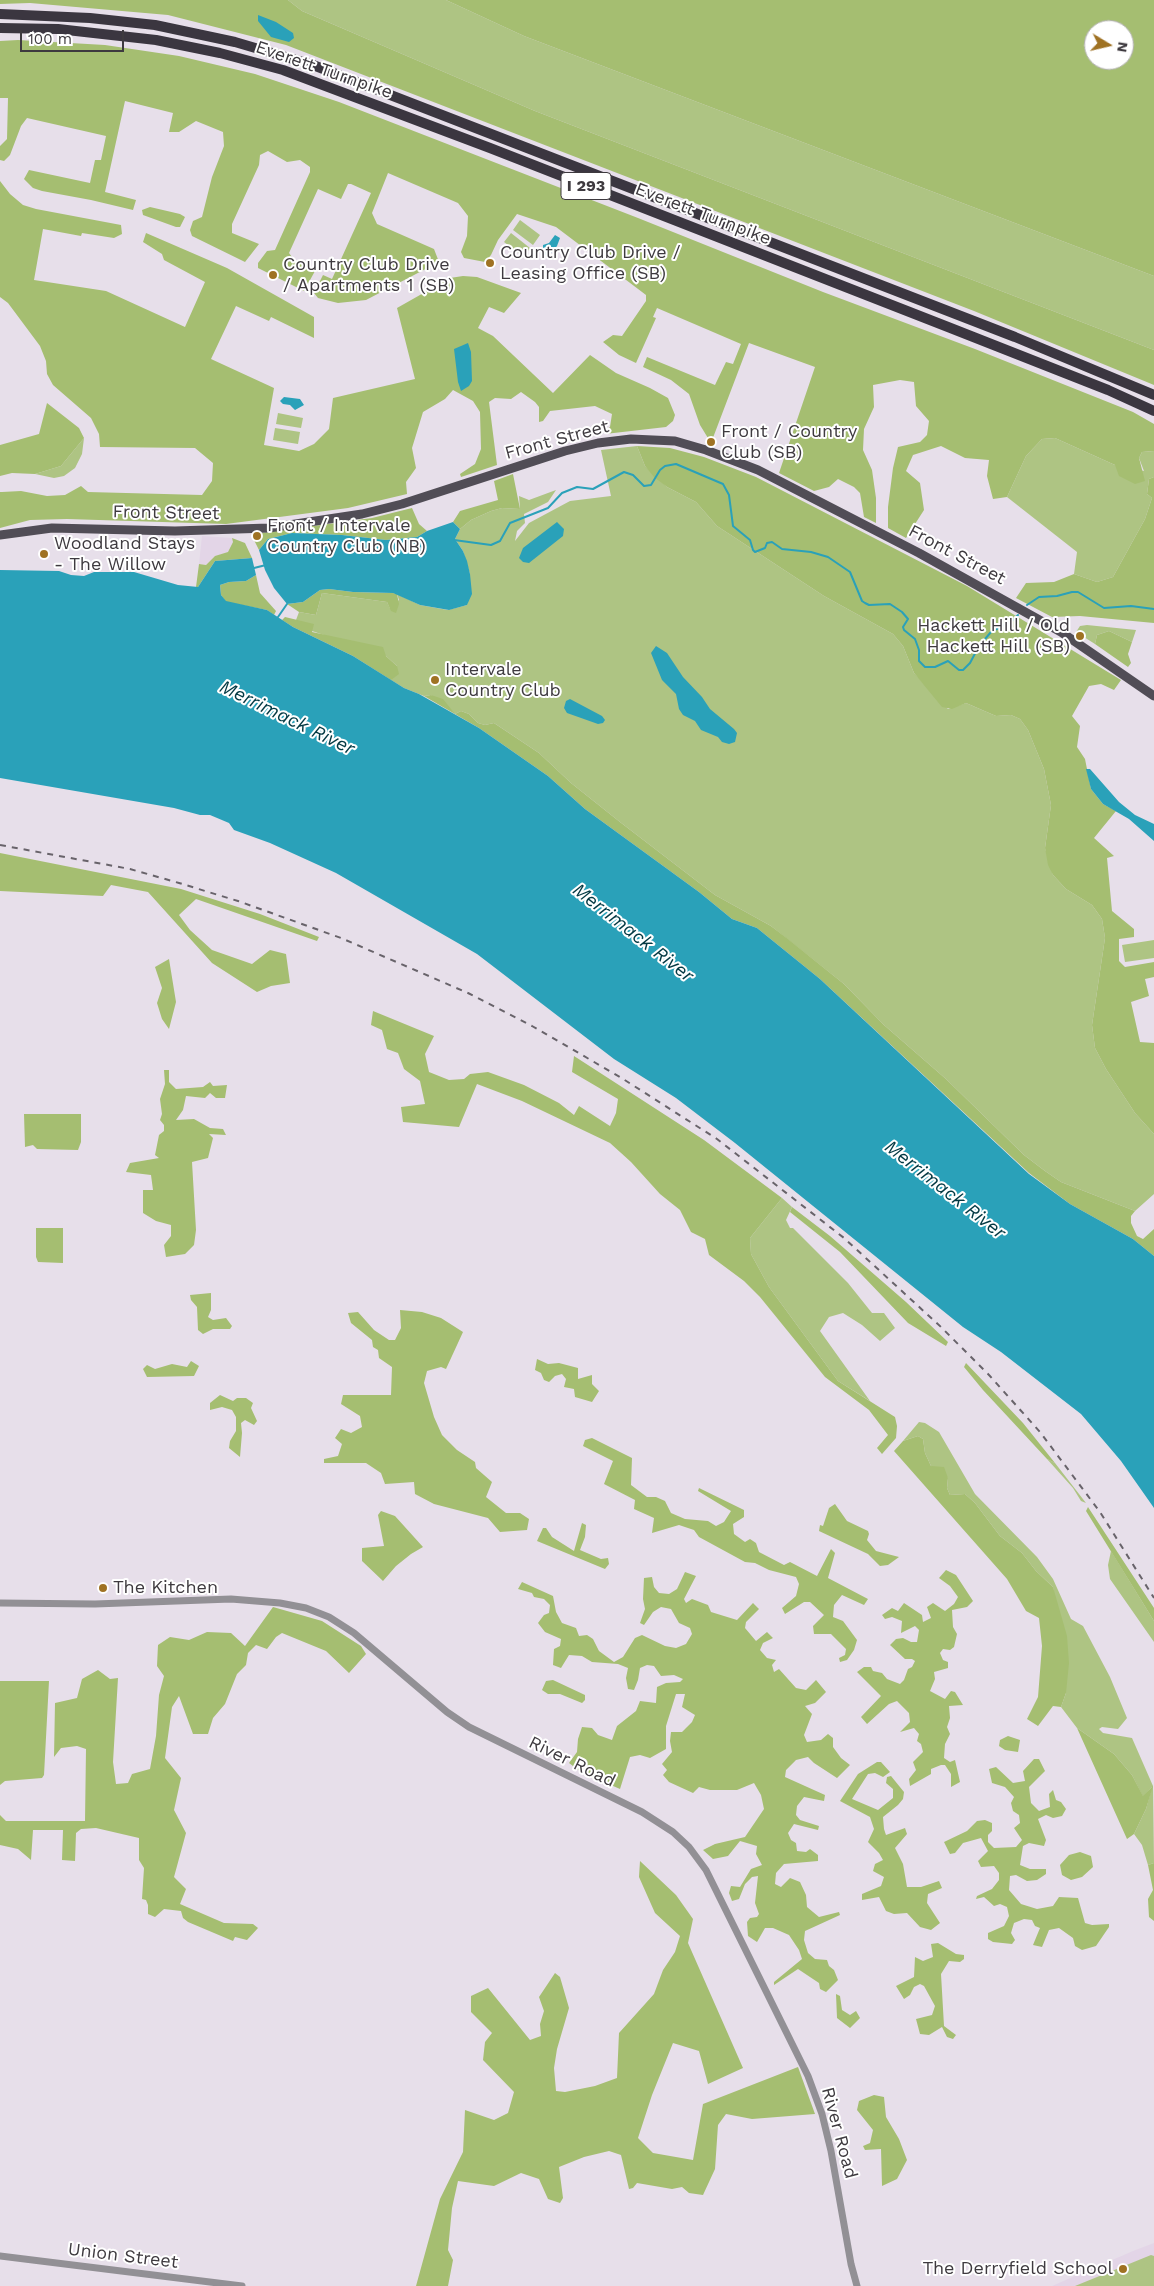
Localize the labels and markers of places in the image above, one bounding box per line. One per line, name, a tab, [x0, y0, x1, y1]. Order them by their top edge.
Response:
place label: Country Club Drive / Leasing Office (SB)	[500, 242, 681, 284]
place label: Country Club Drive / Apartments 1 (SB)	[283, 254, 454, 296]
marker: Country Club Drive / Leasing Office (SB)	[484, 257, 496, 269]
marker: Country Club Drive / Apartments 1 (SB)	[267, 269, 279, 281]
place label: Front / Country Club (SB)	[721, 421, 857, 464]
marker: Front / Country Club (SB)	[705, 436, 717, 448]
place label: Front / Intervale Country Club (NB)	[267, 515, 426, 558]
marker: Front / Intervale Country Club (NB)	[251, 530, 263, 542]
place label: Woodland Stays - The Willow	[54, 533, 195, 576]
marker: Woodland Stays - The Willow	[38, 548, 50, 560]
place label: Hackett Hill / Old Hackett Hill (SB)	[917, 615, 1070, 658]
marker: Hackett Hill / Old Hackett Hill (SB)	[1074, 630, 1086, 642]
place label: Intervale Country Club	[445, 659, 561, 702]
marker: Intervale Country Club	[429, 674, 441, 686]
place label: The Kitchen	[113, 1577, 218, 1599]
marker: The Kitchen	[97, 1582, 109, 1594]
place label: The Derryfield School	[922, 2258, 1113, 2280]
marker: The Derryfield School	[1117, 2263, 1129, 2275]

